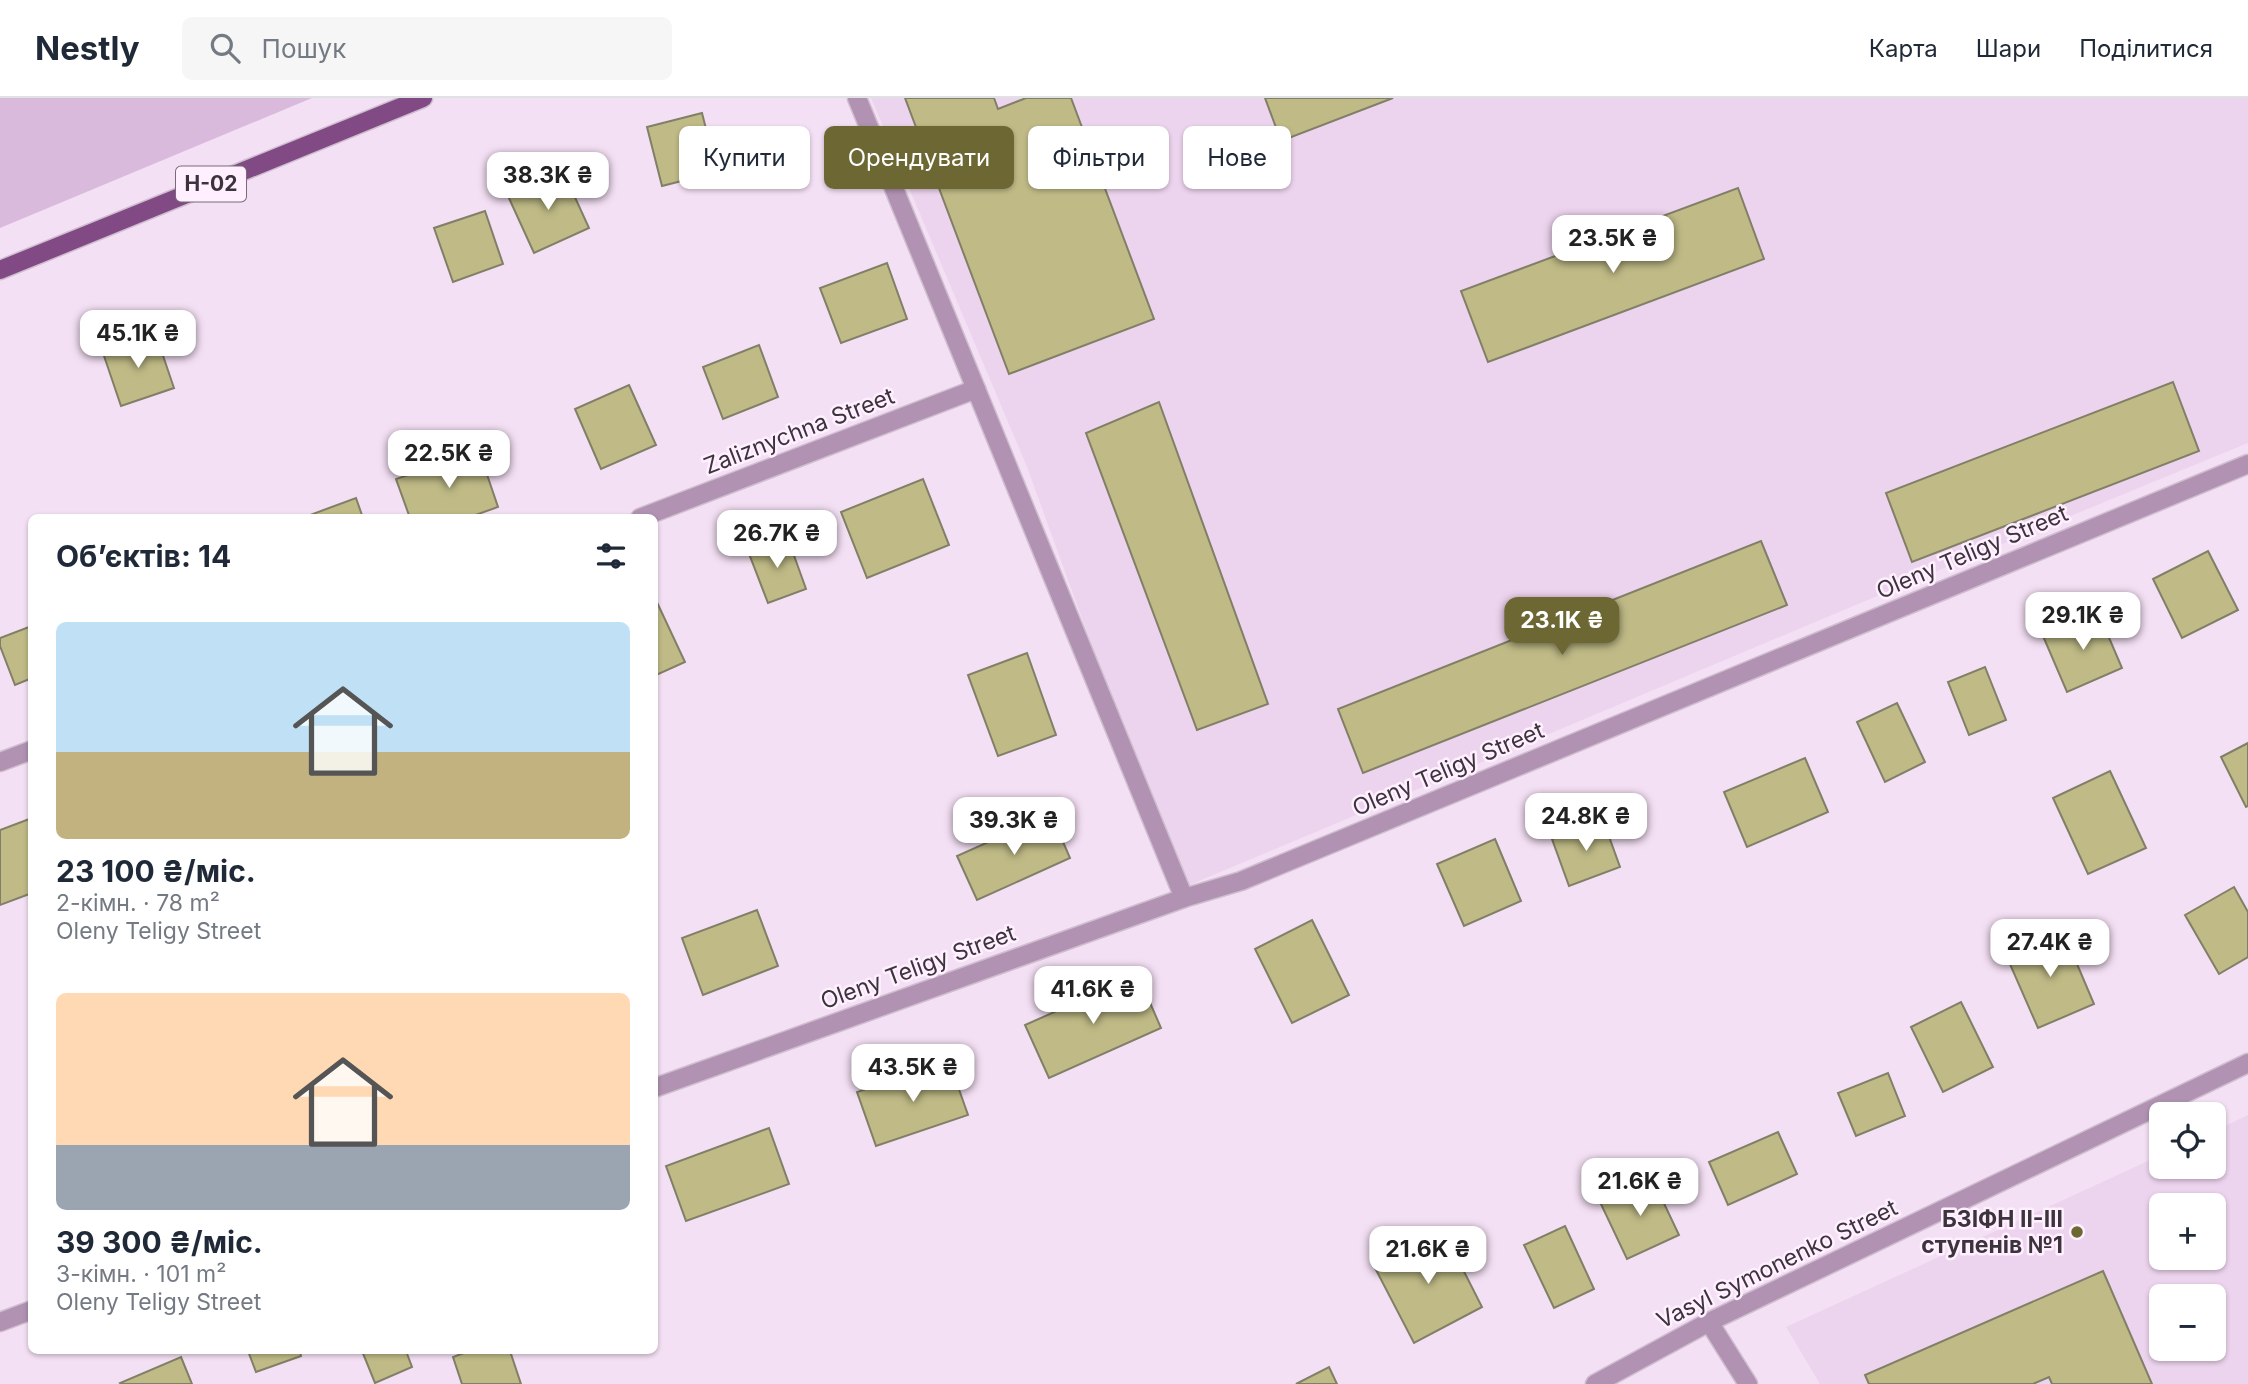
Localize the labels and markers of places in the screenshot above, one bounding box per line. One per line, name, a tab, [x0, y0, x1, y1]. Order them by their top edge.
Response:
pin: 38.3K ₴	[483, 152, 613, 212]
pin: 23.5K ₴	[1548, 216, 1678, 275]
pin: 45.1K ₴	[73, 310, 203, 370]
pin: 22.5K ₴	[384, 430, 514, 490]
pin: 26.7K ₴	[712, 510, 842, 570]
pin: 29.1K ₴	[2018, 592, 2148, 652]
pin: 23.1K ₴	[1497, 598, 1627, 657]
pin: 24.8K ₴	[1521, 794, 1651, 853]
pin: 39.3K ₴	[949, 798, 1079, 857]
pin: 27.4K ₴	[1985, 920, 2115, 979]
pin: 41.6K ₴	[1028, 967, 1158, 1026]
pin: 43.5K ₴	[848, 1044, 978, 1104]
pin: 21.6K ₴	[1575, 1158, 1705, 1218]
place label: БЗІФН ІІ-ІІІ ступенів №1	[1921, 1205, 2063, 1259]
marker: БЗІФН ІІ-ІІІ ступенів №1	[2069, 1224, 2085, 1240]
pin: 21.6K ₴	[1363, 1226, 1493, 1286]

